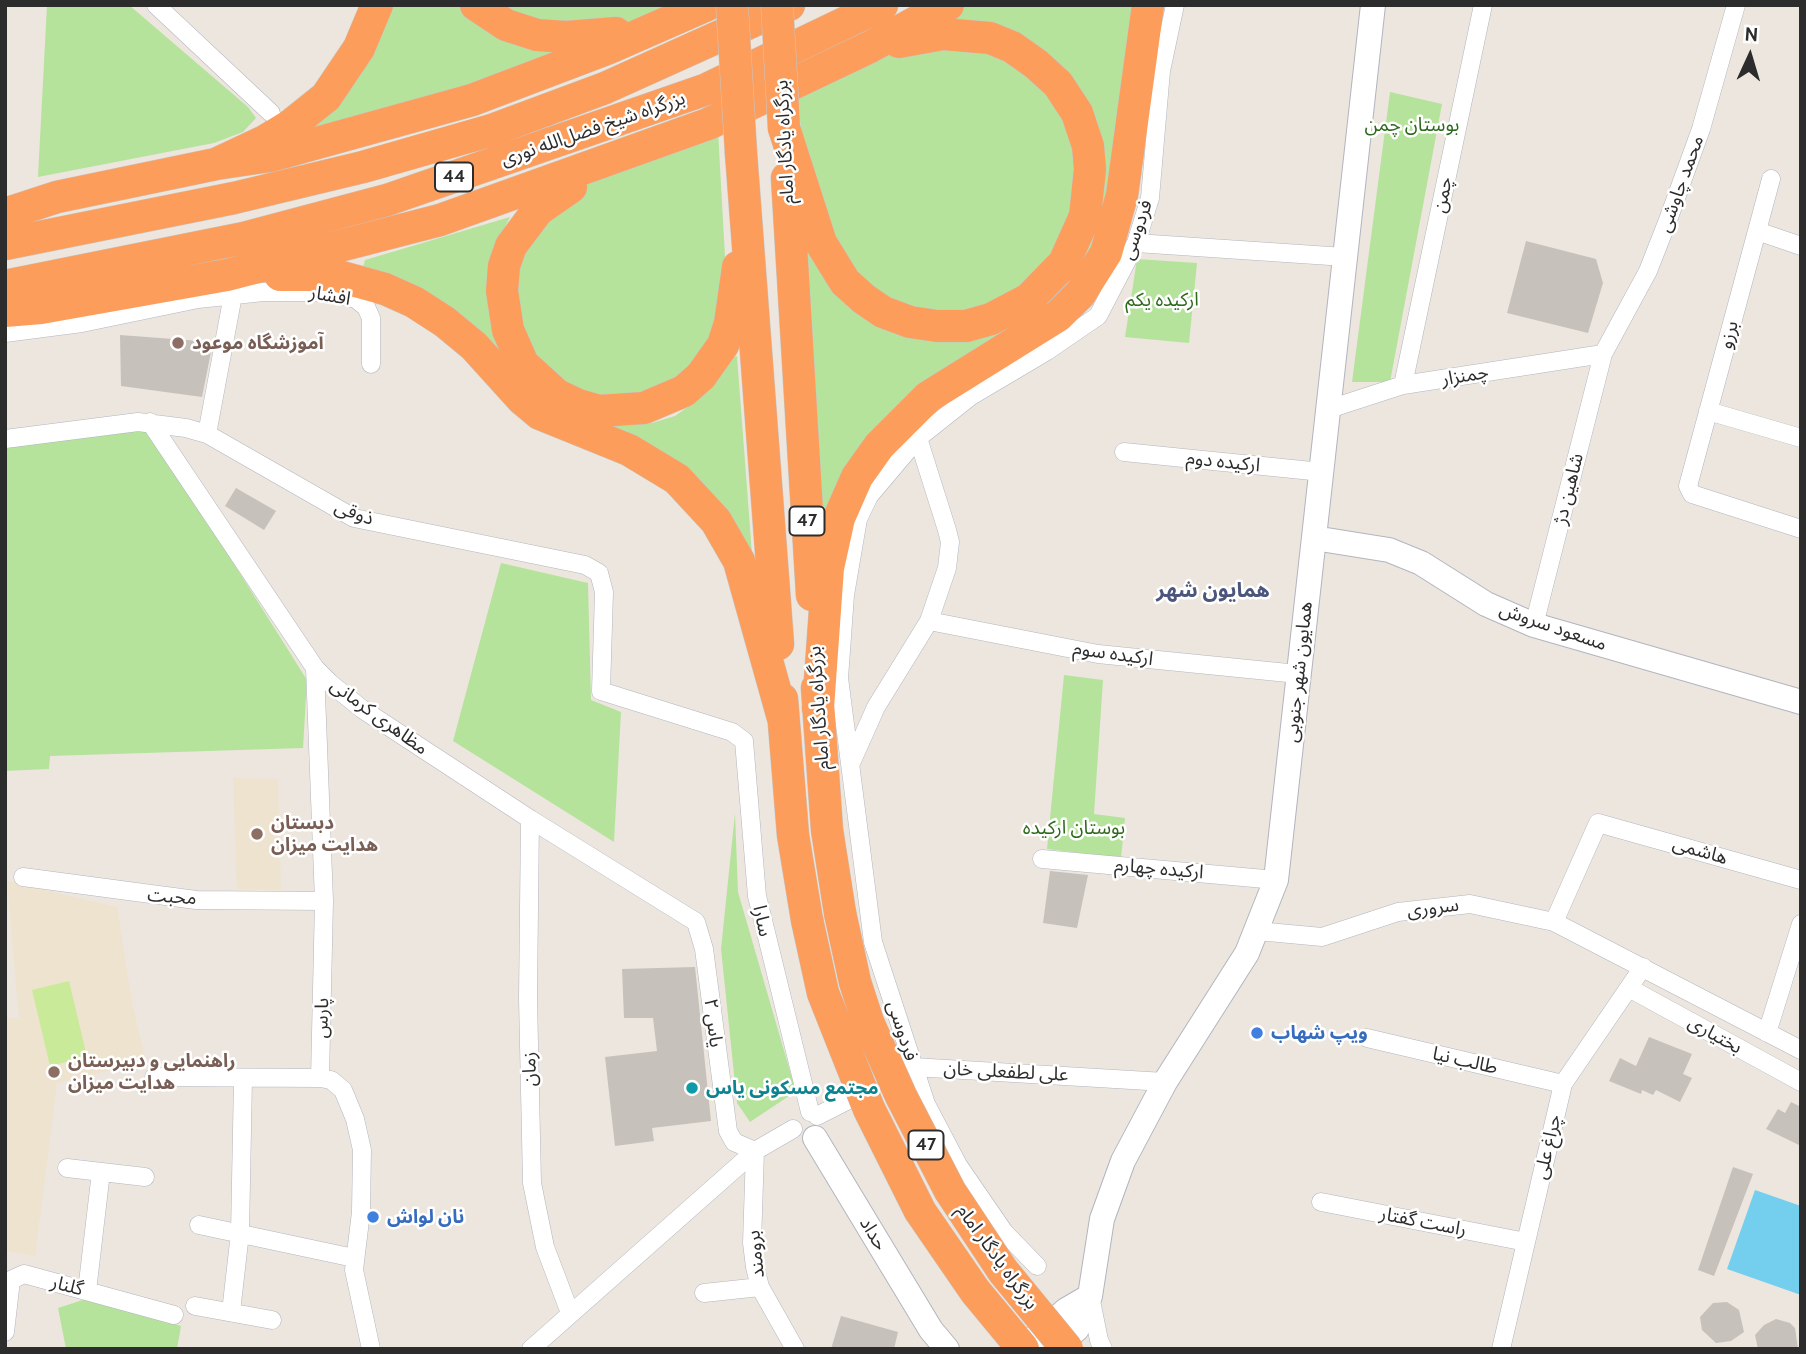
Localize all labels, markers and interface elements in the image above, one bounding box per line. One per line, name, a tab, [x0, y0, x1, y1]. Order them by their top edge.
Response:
north arrow	[1715, 21, 1785, 91]
text: N	[1744, 23, 1759, 46]
street label: بزرگراه یادگار امام	[770, 79, 800, 205]
street label: بزرگراه شیخ فضل‌الله نوری	[498, 87, 688, 171]
park label: بوستان چمن	[1365, 114, 1459, 136]
street label: محمد چاوشی	[1653, 132, 1709, 236]
road number: 44	[435, 162, 473, 192]
street label: چمن	[1428, 175, 1458, 215]
street label: فردوسی	[1116, 197, 1158, 263]
street label: افشار	[308, 281, 352, 311]
park label: ارکیده یکم	[1125, 289, 1199, 311]
street label: برزو	[1714, 318, 1744, 352]
place label: آموزشگاه موعود	[192, 332, 324, 354]
marker: آموزشگاه موعود	[170, 335, 186, 351]
street label: چمنزار	[1440, 361, 1490, 391]
street label: ارکیده دوم	[1185, 447, 1261, 477]
street label: شاهین دژ	[1549, 451, 1589, 527]
street label: ذوقی	[331, 495, 377, 531]
road number: 47	[790, 506, 824, 536]
district label: همایون شهر	[1156, 578, 1270, 604]
street label: مسعود سروش	[1496, 598, 1610, 656]
street label: همایون‌ شهر جنوبی	[1280, 600, 1318, 744]
street label: ارکیده سوم	[1071, 637, 1155, 671]
street label: بزرگراه یادگار امام	[803, 645, 835, 771]
street label: مظاهری کرمانی	[326, 674, 432, 760]
place label: دبستان هدایت میزان	[271, 812, 378, 856]
park label: بوستان ارکیده	[1023, 817, 1125, 839]
marker: دبستان هدایت میزان	[249, 826, 265, 842]
street label: هاشمی	[1670, 832, 1730, 870]
street label: ارکیده چهارم	[1113, 854, 1205, 884]
street label: محبت	[147, 884, 197, 910]
street label: سروری	[1406, 893, 1460, 923]
street label: سارا	[748, 903, 776, 939]
street label: پارس	[310, 997, 334, 1039]
street label: یاس ۲	[699, 997, 727, 1049]
street label: فردوسی	[882, 998, 922, 1064]
street label: بختیاری	[1684, 1011, 1746, 1059]
place label: ویپ شهاب	[1271, 1022, 1368, 1044]
marker: ویپ شهاب	[1249, 1025, 1265, 1041]
street label: طالب‌ نیا	[1430, 1042, 1500, 1080]
place label: راهنمایی و دبیرستان هدایت میزان	[68, 1050, 235, 1094]
street label: زمان	[518, 1051, 542, 1087]
street label: علی لطفعلی خان	[943, 1057, 1069, 1087]
marker: راهنمایی و دبیرستان هدایت میزان	[46, 1064, 62, 1080]
place label: مجتمع مسکونی یاس	[706, 1077, 879, 1099]
marker: مجتمع مسکونی یاس	[684, 1080, 700, 1096]
street label: چراغ‌ علی	[1529, 1112, 1567, 1182]
road number: 47	[908, 1130, 944, 1160]
street label: بزرگراه یادگار امام	[951, 1200, 1043, 1314]
street label: راست گفتار	[1378, 1202, 1468, 1242]
place label: نان لواش	[387, 1206, 464, 1228]
marker: نان لواش	[365, 1209, 381, 1225]
street label: حداد	[854, 1213, 892, 1255]
street label: برومند	[742, 1229, 770, 1279]
street label: گلنار	[48, 1271, 86, 1301]

